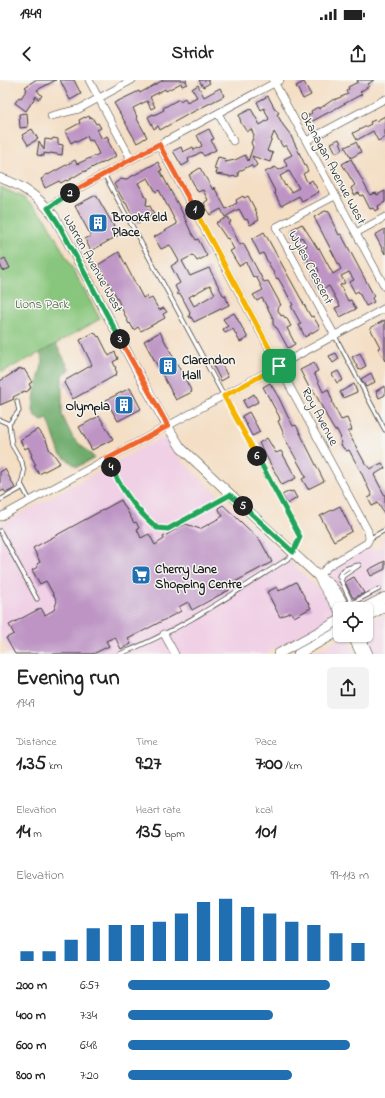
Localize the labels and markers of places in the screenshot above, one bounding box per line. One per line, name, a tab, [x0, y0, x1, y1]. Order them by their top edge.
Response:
pin: 2	[60, 183, 80, 203]
pin: 1	[185, 200, 205, 220]
place label: Brookfield Place	[111, 208, 168, 242]
building icon: Brookfield Place	[87, 212, 109, 234]
pin: 3	[110, 329, 130, 349]
pin	[262, 349, 296, 383]
place label: Clarendon Hall	[182, 351, 236, 385]
building icon: Clarendon Hall	[157, 355, 179, 377]
building icon: Olympia	[113, 394, 135, 416]
place label: Olympia	[66, 397, 110, 418]
pin: 6	[247, 446, 267, 466]
pin: 4	[101, 457, 121, 477]
pin: 5	[233, 496, 253, 516]
place label: Cherry Lane Shopping Centre	[155, 560, 243, 596]
supermarket icon: Cherry Lane Shopping Centre	[130, 564, 152, 586]

